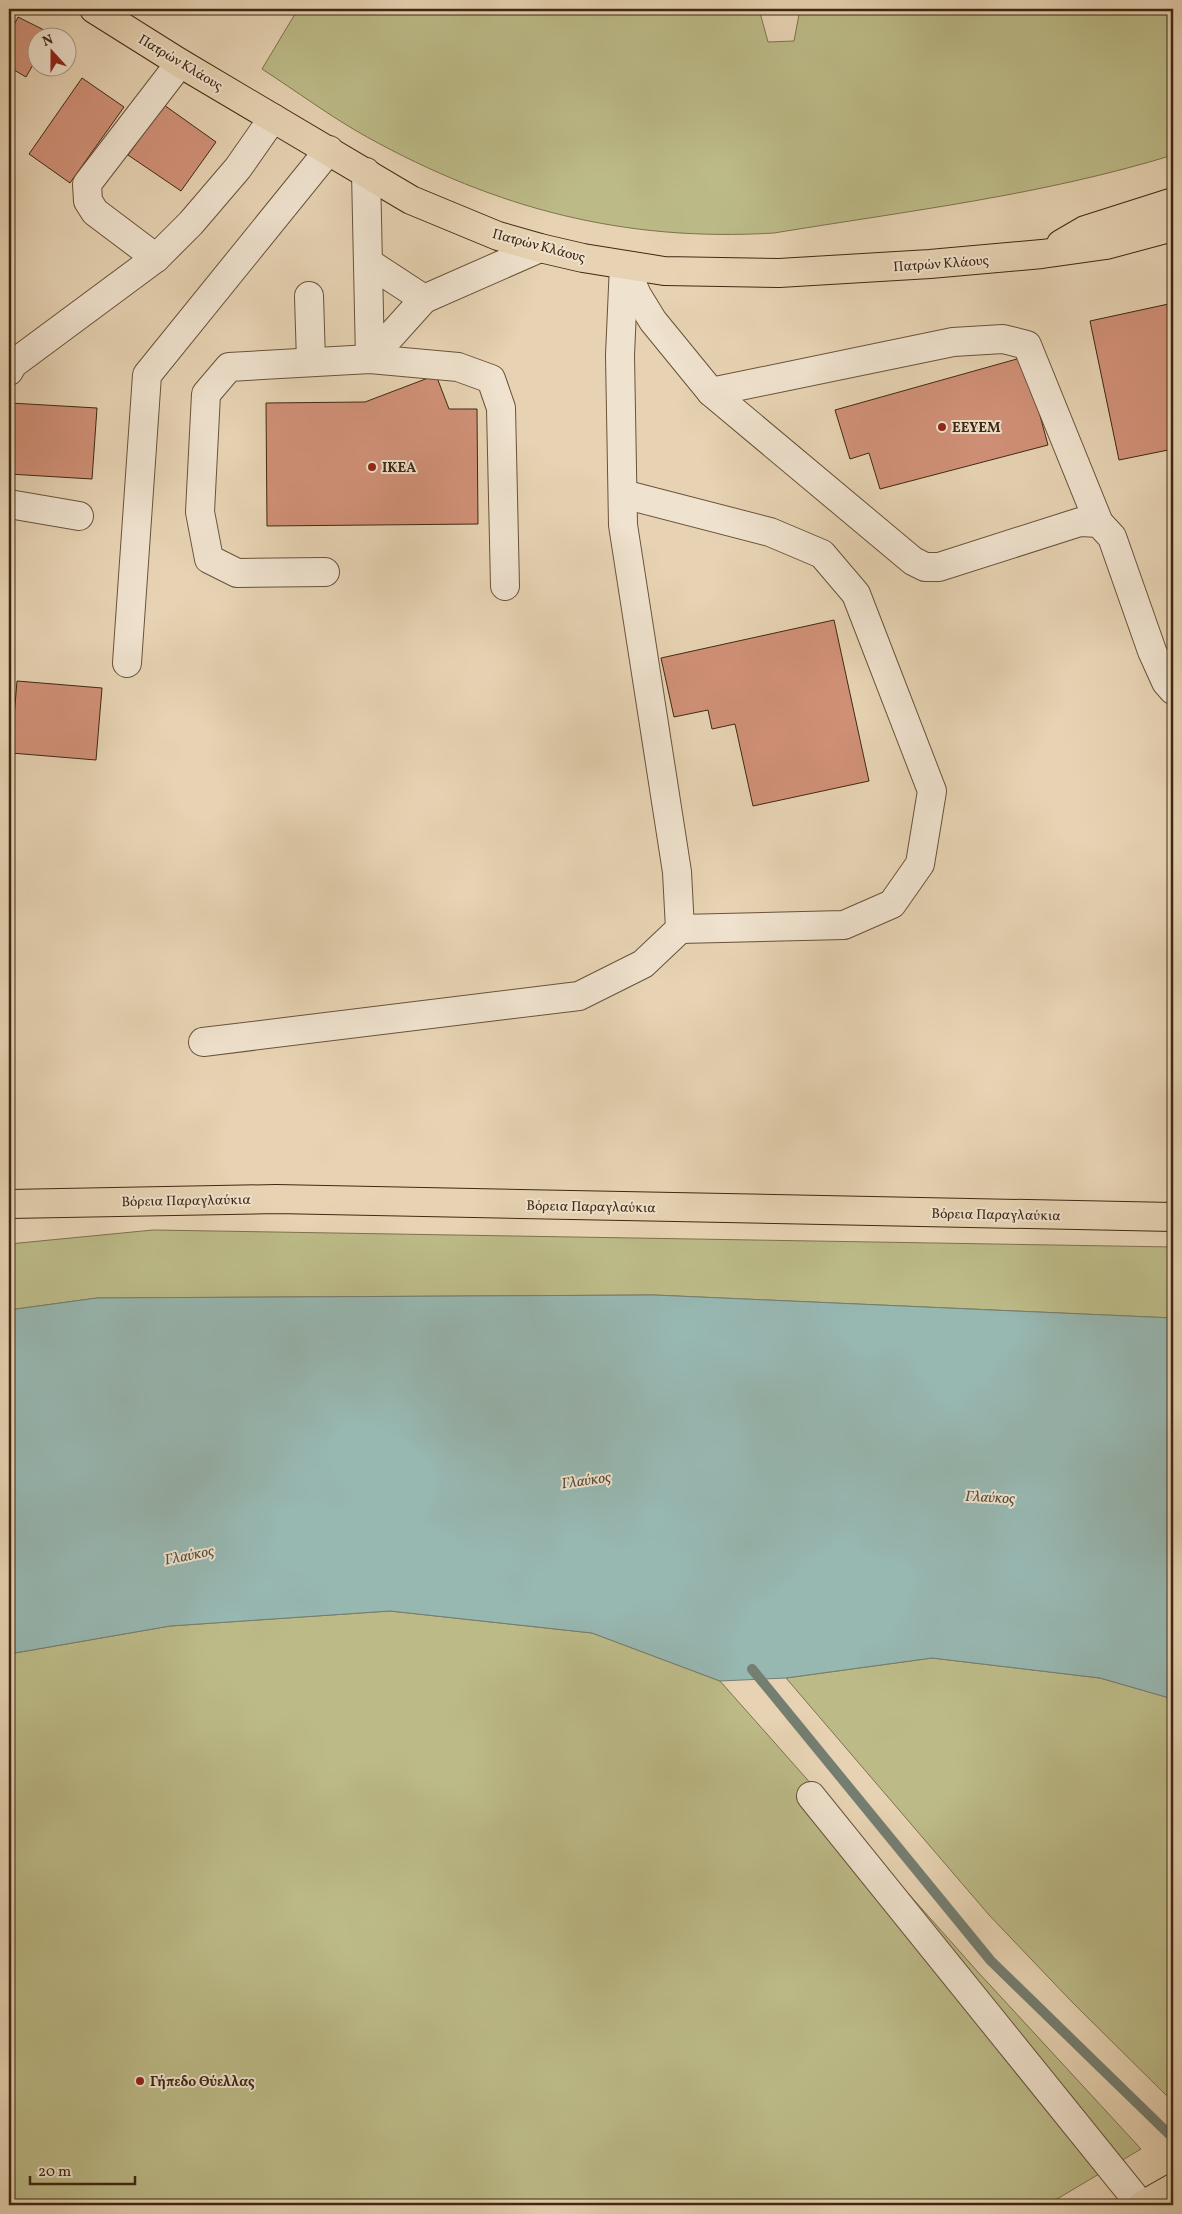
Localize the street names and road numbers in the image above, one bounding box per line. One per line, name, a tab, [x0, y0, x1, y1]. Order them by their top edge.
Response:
street label: Πατρών Κλάους	[134, 30, 226, 96]
street label: Πατρών Κλάους	[490, 225, 587, 268]
street label: Πατρών Κλάους	[893, 252, 990, 277]
street label: Βόρεια Παραγλαύκια	[121, 1191, 251, 1212]
street label: Βόρεια Παραγλαύκια	[526, 1197, 656, 1218]
street label: Βόρεια Παραγλαύκια	[931, 1205, 1061, 1226]

